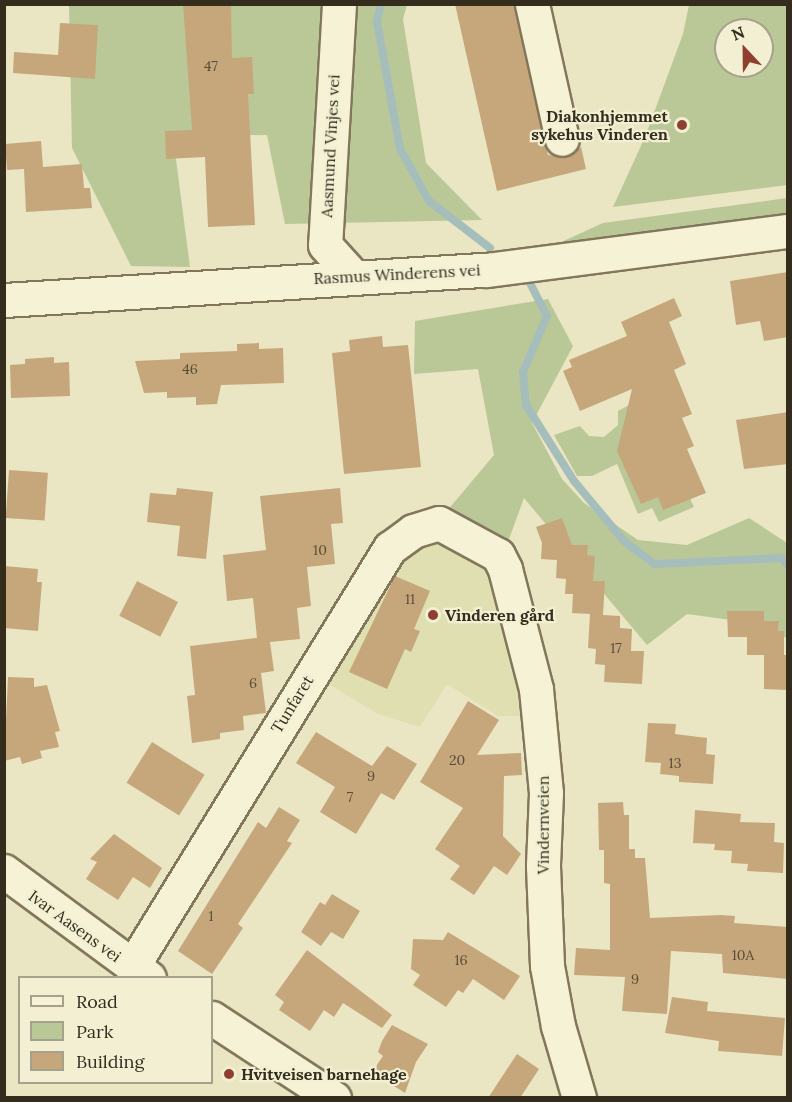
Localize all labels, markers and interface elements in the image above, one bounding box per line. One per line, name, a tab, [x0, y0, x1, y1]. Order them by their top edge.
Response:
north arrow	[714, 18, 774, 78]
text: N	[729, 22, 747, 45]
house number: 47	[204, 58, 218, 74]
street label: Aasmund Vinjes vei	[317, 74, 343, 218]
place label: Diakonhjemmet sykehus Vinderen	[531, 106, 668, 144]
marker: Diakonhjemmet sykehus Vinderen	[673, 116, 691, 134]
street label: Rasmus Winderens vei	[313, 260, 481, 288]
house number: 46	[182, 361, 198, 377]
house number: 10	[313, 542, 327, 558]
house number: 11	[405, 591, 415, 607]
place label: Vinderen gård	[445, 605, 554, 625]
marker: Vinderen gård	[426, 608, 440, 622]
house number: 17	[610, 640, 622, 656]
street label: Tunfaret	[267, 672, 317, 736]
house number: 6	[249, 675, 257, 691]
house number: 20	[449, 752, 465, 768]
house number: 13	[669, 755, 681, 771]
house number: 9	[367, 768, 375, 784]
street label: Vindernveien	[533, 776, 553, 874]
house number: 7	[347, 789, 353, 805]
street label: Ivar Aasens vei	[25, 886, 125, 966]
house number: 1	[208, 908, 214, 924]
house number: 10A	[732, 947, 754, 963]
house number: 16	[454, 952, 468, 968]
house number: 9	[631, 971, 639, 987]
legend	[18, 976, 213, 1084]
text: Road	[76, 990, 118, 1013]
text: Park	[76, 1020, 113, 1043]
text: Building	[76, 1050, 144, 1073]
place label: Hvitveisen barnehage	[241, 1064, 407, 1084]
marker: Hvitveisen barnehage	[222, 1067, 236, 1081]

